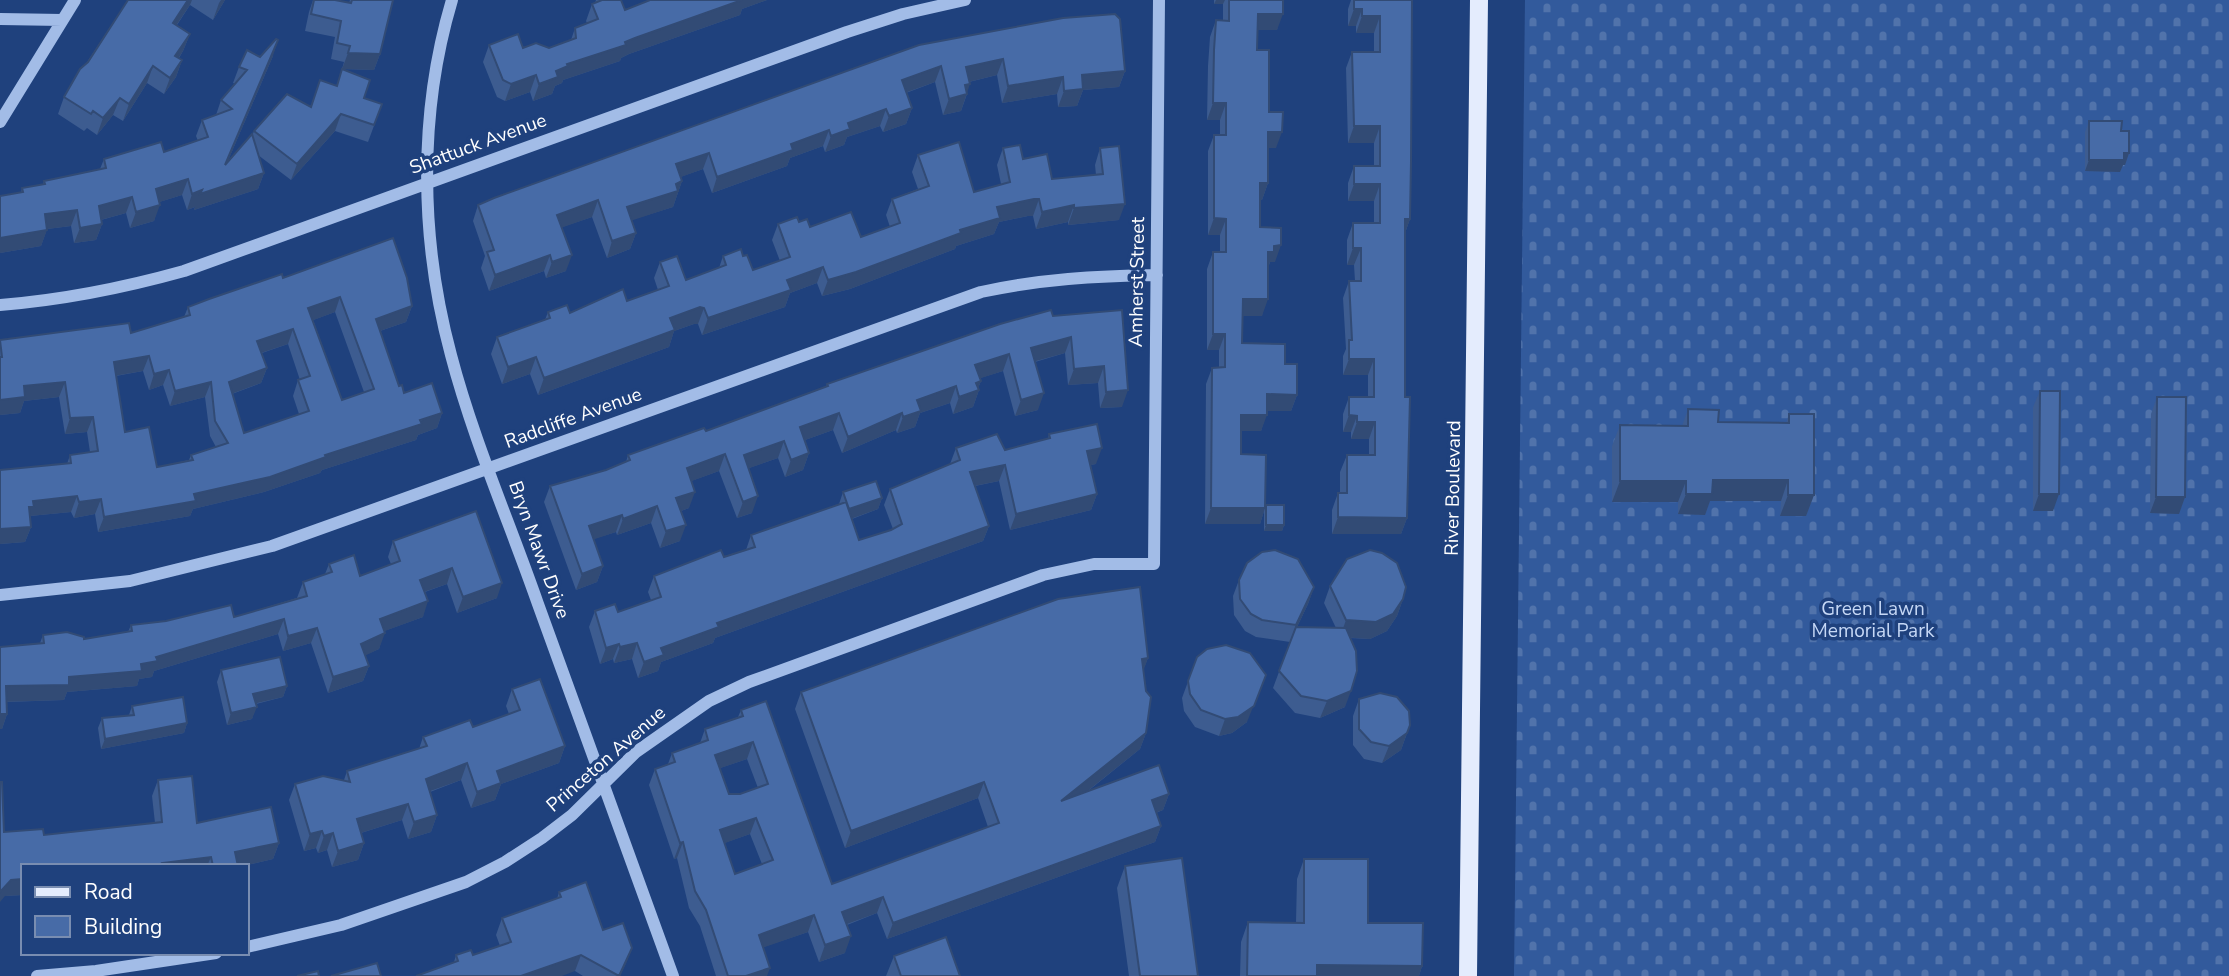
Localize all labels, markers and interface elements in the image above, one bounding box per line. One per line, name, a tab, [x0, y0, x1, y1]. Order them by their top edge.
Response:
street label: Shattuck Avenue	[406, 107, 550, 181]
street label: Amherst Street	[1123, 216, 1151, 347]
street label: Radcliffe Avenue	[501, 381, 645, 455]
street label: River Boulevard	[1439, 420, 1467, 556]
street label: Bryn Mawr Drive	[502, 478, 576, 622]
park label: Green Lawn Memorial Park	[1812, 596, 1935, 644]
street label: Princeton Avenue	[541, 700, 671, 818]
legend	[21, 864, 248, 955]
text: Road	[84, 878, 133, 906]
text: Building	[84, 913, 162, 941]

